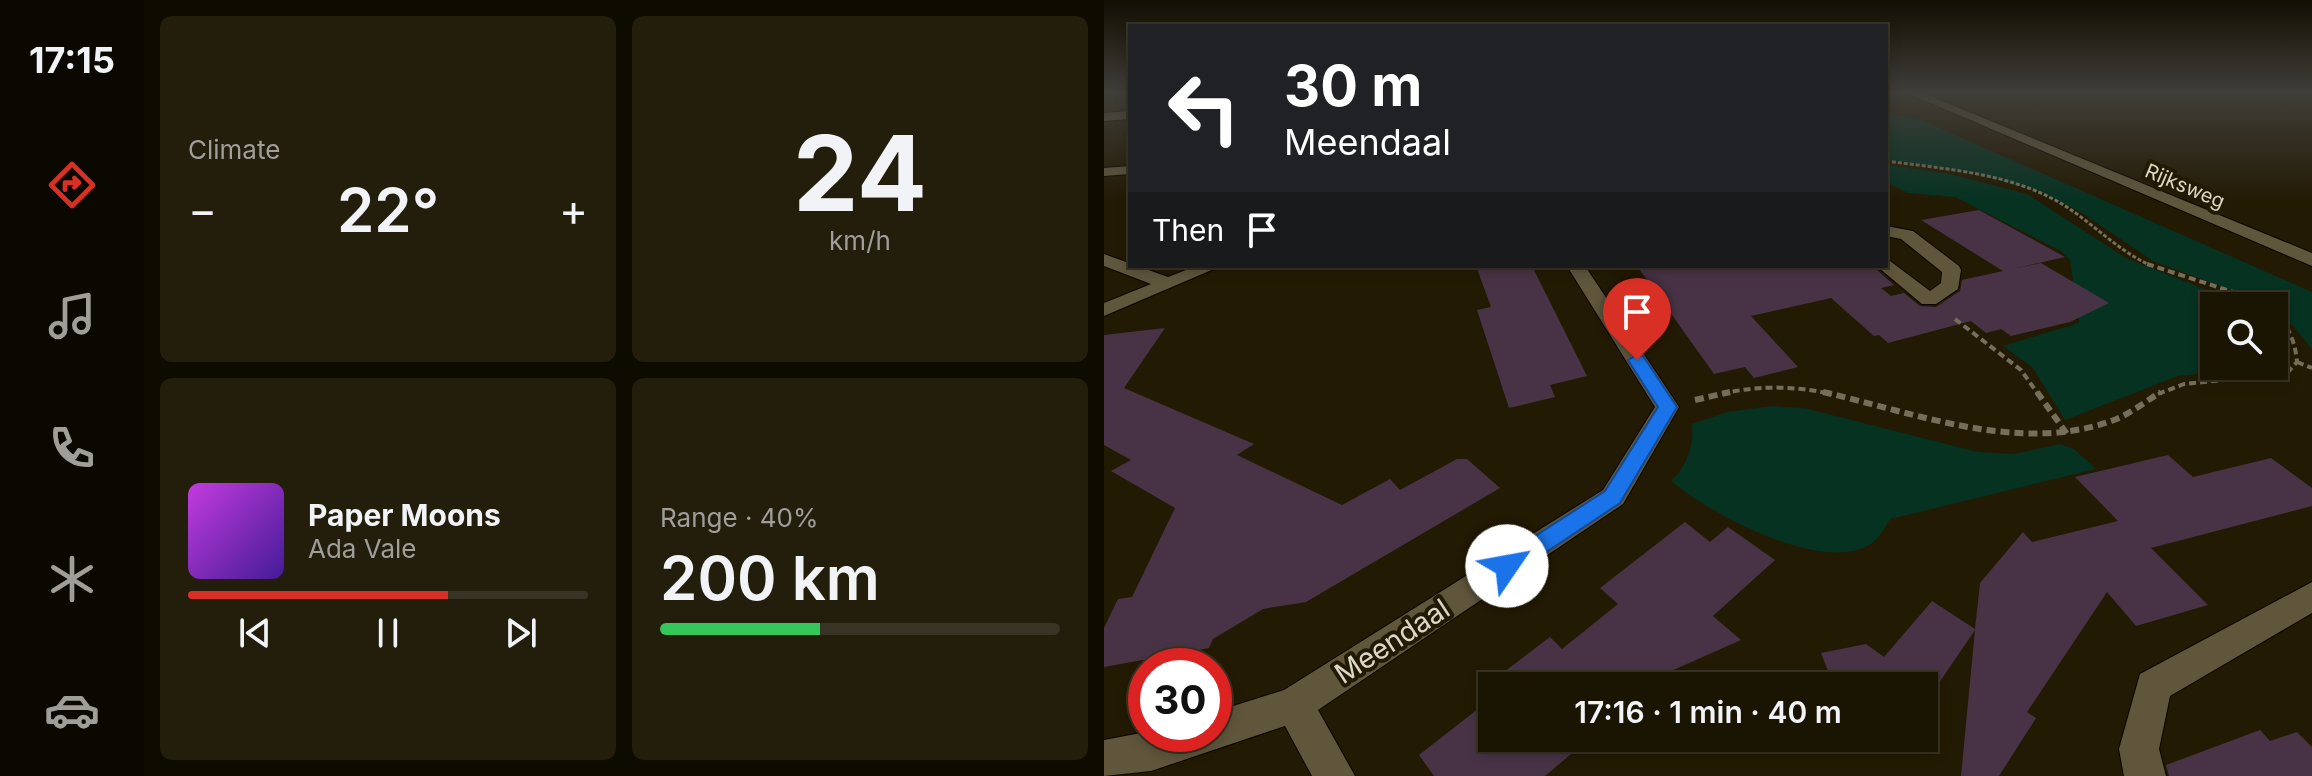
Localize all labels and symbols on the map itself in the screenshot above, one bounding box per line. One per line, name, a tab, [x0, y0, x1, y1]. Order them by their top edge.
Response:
street label: Rijksweg	[2142, 159, 2228, 213]
pin	[1603, 278, 1671, 360]
position arrow	[1465, 524, 1549, 608]
street label: Meendaal	[1328, 591, 1456, 691]
speed limit sign: 30	[1128, 648, 1232, 752]

